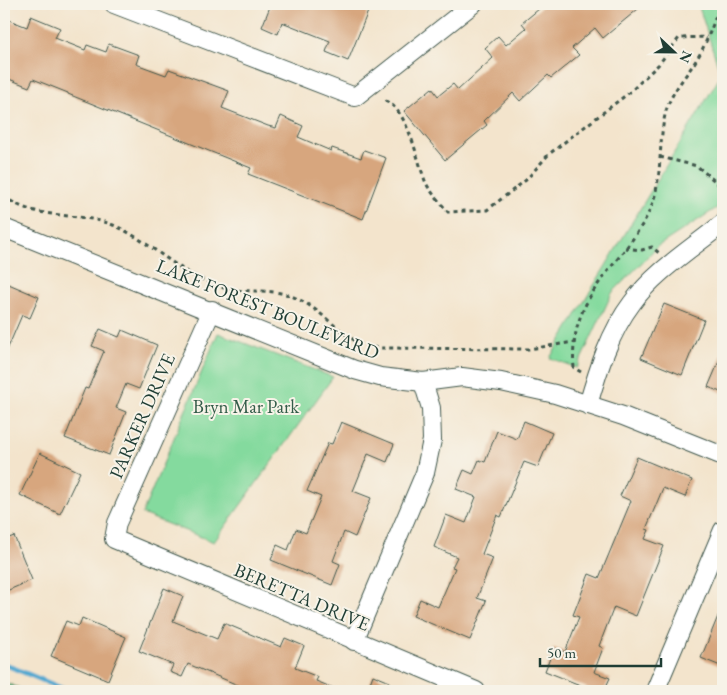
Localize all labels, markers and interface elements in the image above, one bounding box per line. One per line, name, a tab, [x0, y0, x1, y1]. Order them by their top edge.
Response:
north arrow	[650, 28, 700, 78]
text: N	[675, 48, 697, 66]
street label: LAKE FOREST BOULEVARD	[153, 253, 383, 365]
street label: PARKER DRIVE	[103, 349, 181, 482]
park label: Bryn Mar Park	[193, 394, 300, 419]
street label: BERETTA DRIVE	[230, 557, 374, 637]
scale bar	[540, 635, 661, 667]
text: 50 m	[547, 643, 576, 662]

